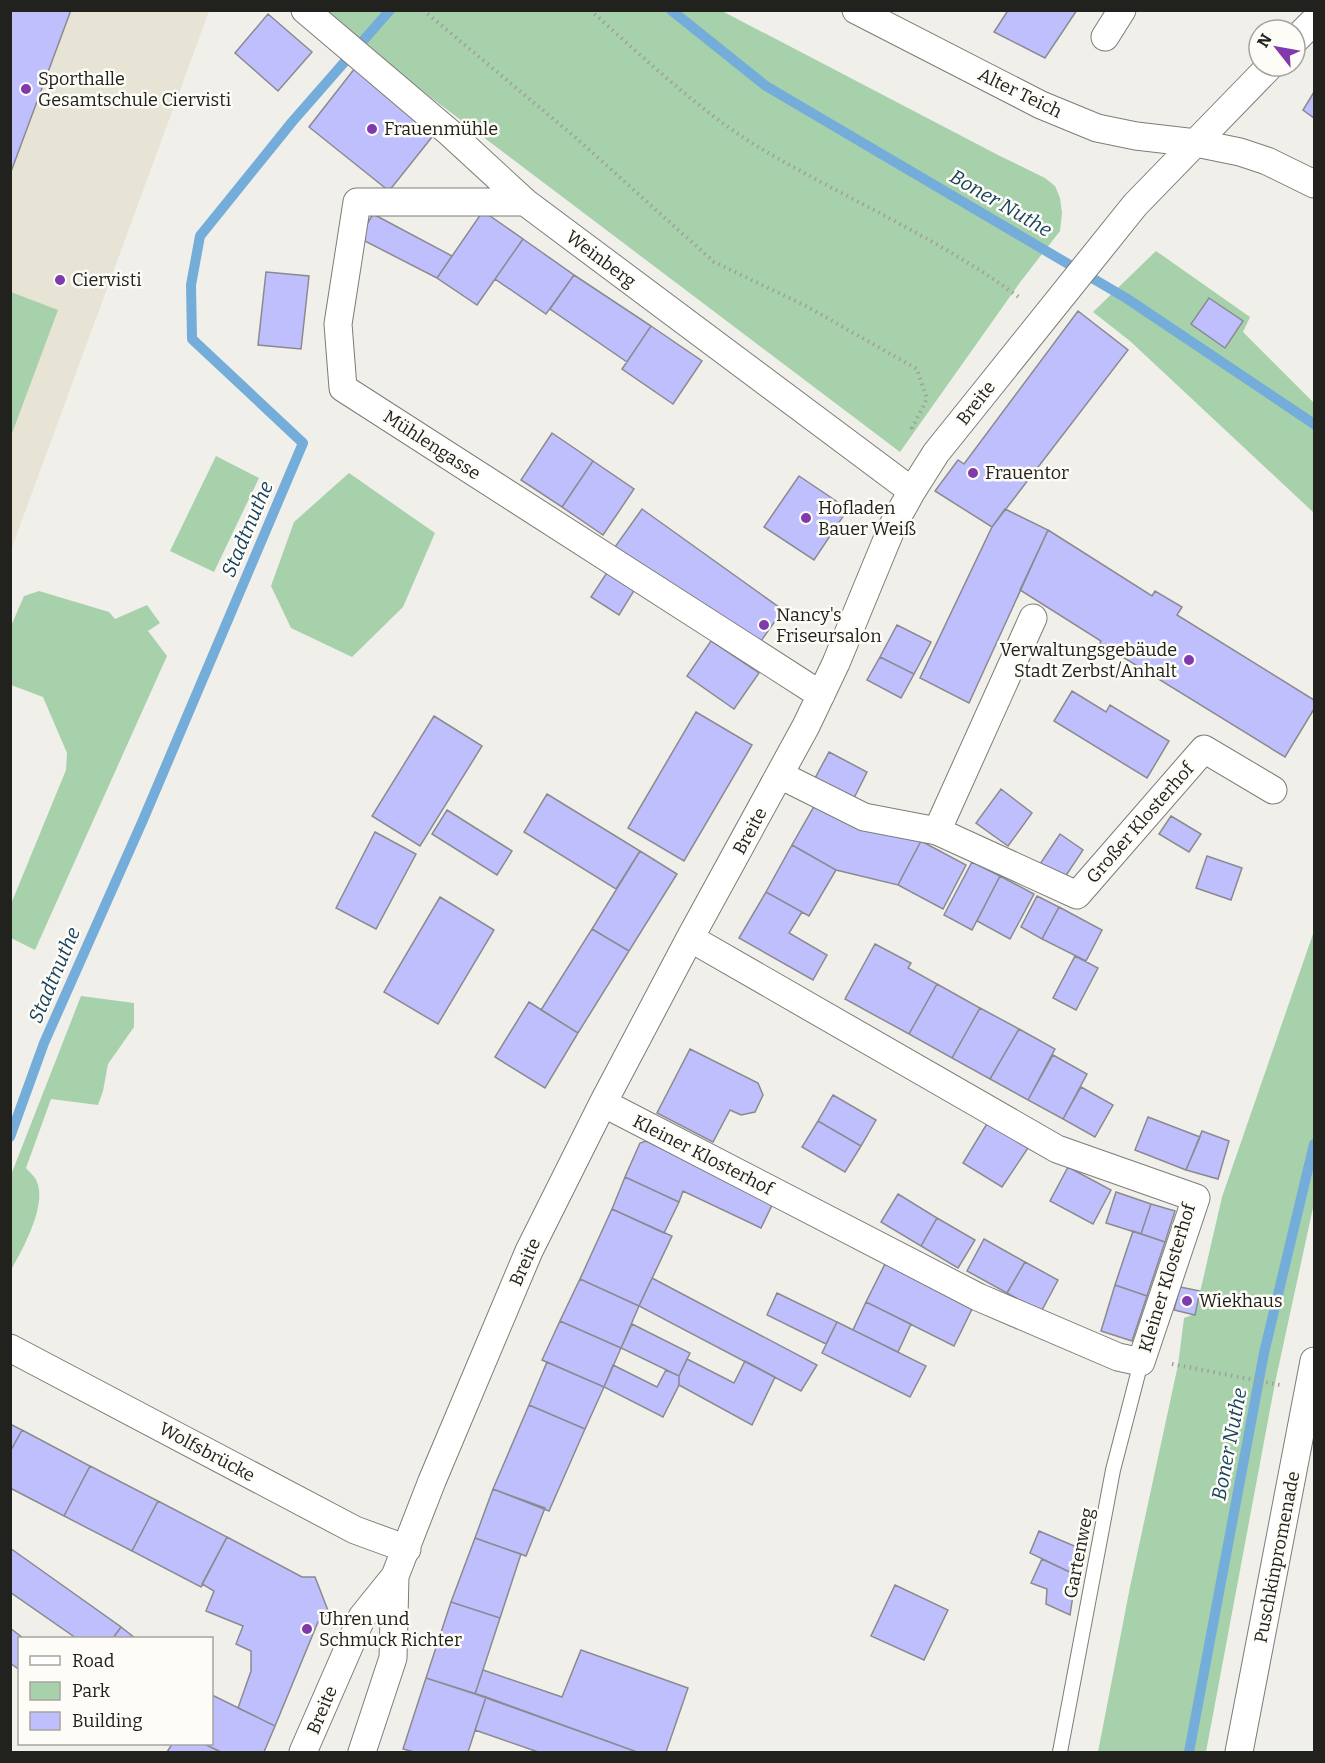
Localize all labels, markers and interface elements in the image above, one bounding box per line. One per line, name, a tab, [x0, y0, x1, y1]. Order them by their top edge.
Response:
north arrow	[1247, 18, 1307, 78]
text: N	[1253, 30, 1276, 51]
street label: Alter Teich	[975, 63, 1065, 123]
place label: Sporthalle Gesamtschule Ciervisti	[38, 68, 231, 111]
marker: Sporthalle Gesamtschule Ciervisti	[19, 82, 33, 96]
place label: Frauenmühle	[384, 118, 498, 140]
marker: Frauenmühle	[365, 122, 379, 136]
water label: Boner Nuthe	[946, 164, 1056, 242]
street label: Weinberg	[562, 226, 640, 292]
place label: Ciervisti	[72, 269, 142, 291]
marker: Ciervisti	[53, 273, 67, 287]
street label: Breite	[952, 376, 1000, 430]
street label: Mühlengasse	[379, 405, 485, 485]
place label: Frauentor	[985, 462, 1069, 484]
marker: Frauentor	[966, 466, 980, 480]
water label: Stadtnuthe	[216, 478, 278, 580]
place label: Hofladen Bauer Weiß	[818, 497, 916, 540]
marker: Hofladen Bauer Weiß	[799, 511, 813, 525]
place label: Nancy's Friseursalon	[776, 604, 882, 647]
marker: Nancy's Friseursalon	[757, 618, 771, 632]
place label: Verwaltungsgebäude Stadt Zerbst/Anhalt	[1000, 639, 1177, 682]
marker: Verwaltungsgebäude Stadt Zerbst/Anhalt	[1182, 653, 1196, 667]
street label: Großer Klosterhof	[1082, 757, 1199, 888]
street label: Breite	[728, 804, 772, 858]
water label: Stadtnuthe	[23, 924, 85, 1026]
street label: Kleiner Klosterhof	[629, 1110, 778, 1201]
street label: Kleiner Klosterhof	[1134, 1199, 1201, 1355]
street label: Breite	[505, 1235, 545, 1289]
place label: Wiekhaus	[1199, 1290, 1283, 1312]
marker: Wiekhaus	[1180, 1294, 1194, 1308]
water label: Boner Nuthe	[1206, 1386, 1252, 1502]
street label: Wolfsbrücke	[155, 1418, 259, 1486]
street label: Puschkinpromenade	[1250, 1469, 1304, 1645]
street label: Gartenweg	[1059, 1506, 1099, 1600]
place label: Uhren und Schmuck Richter	[319, 1608, 462, 1651]
marker: Uhren und Schmuck Richter	[300, 1622, 314, 1636]
legend	[18, 1637, 213, 1745]
text: Road	[72, 1650, 115, 1672]
text: Park	[72, 1680, 111, 1702]
street label: Breite	[302, 1683, 342, 1737]
text: Building	[72, 1710, 143, 1732]

